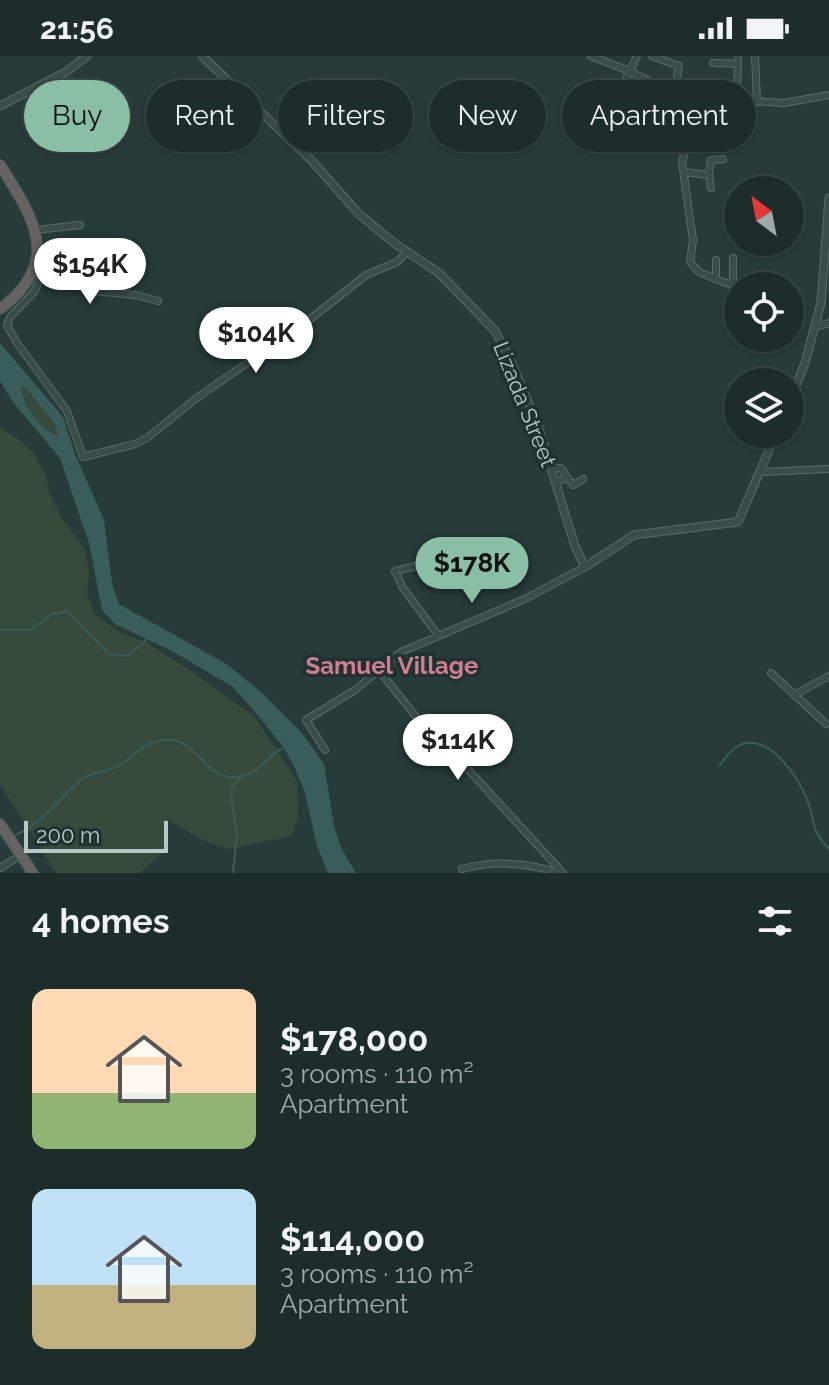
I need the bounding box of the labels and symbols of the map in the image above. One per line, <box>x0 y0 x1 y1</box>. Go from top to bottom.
north arrow <box>724 176 804 256</box>
pin: $154K <box>34 238 146 306</box>
pin: $104K <box>200 307 312 375</box>
street label: Lizada Street <box>488 338 562 471</box>
pin: $178K <box>416 537 528 605</box>
district label: Samuel Village <box>306 651 478 680</box>
pin: $114K <box>402 714 514 782</box>
scale bar <box>24 817 168 853</box>

